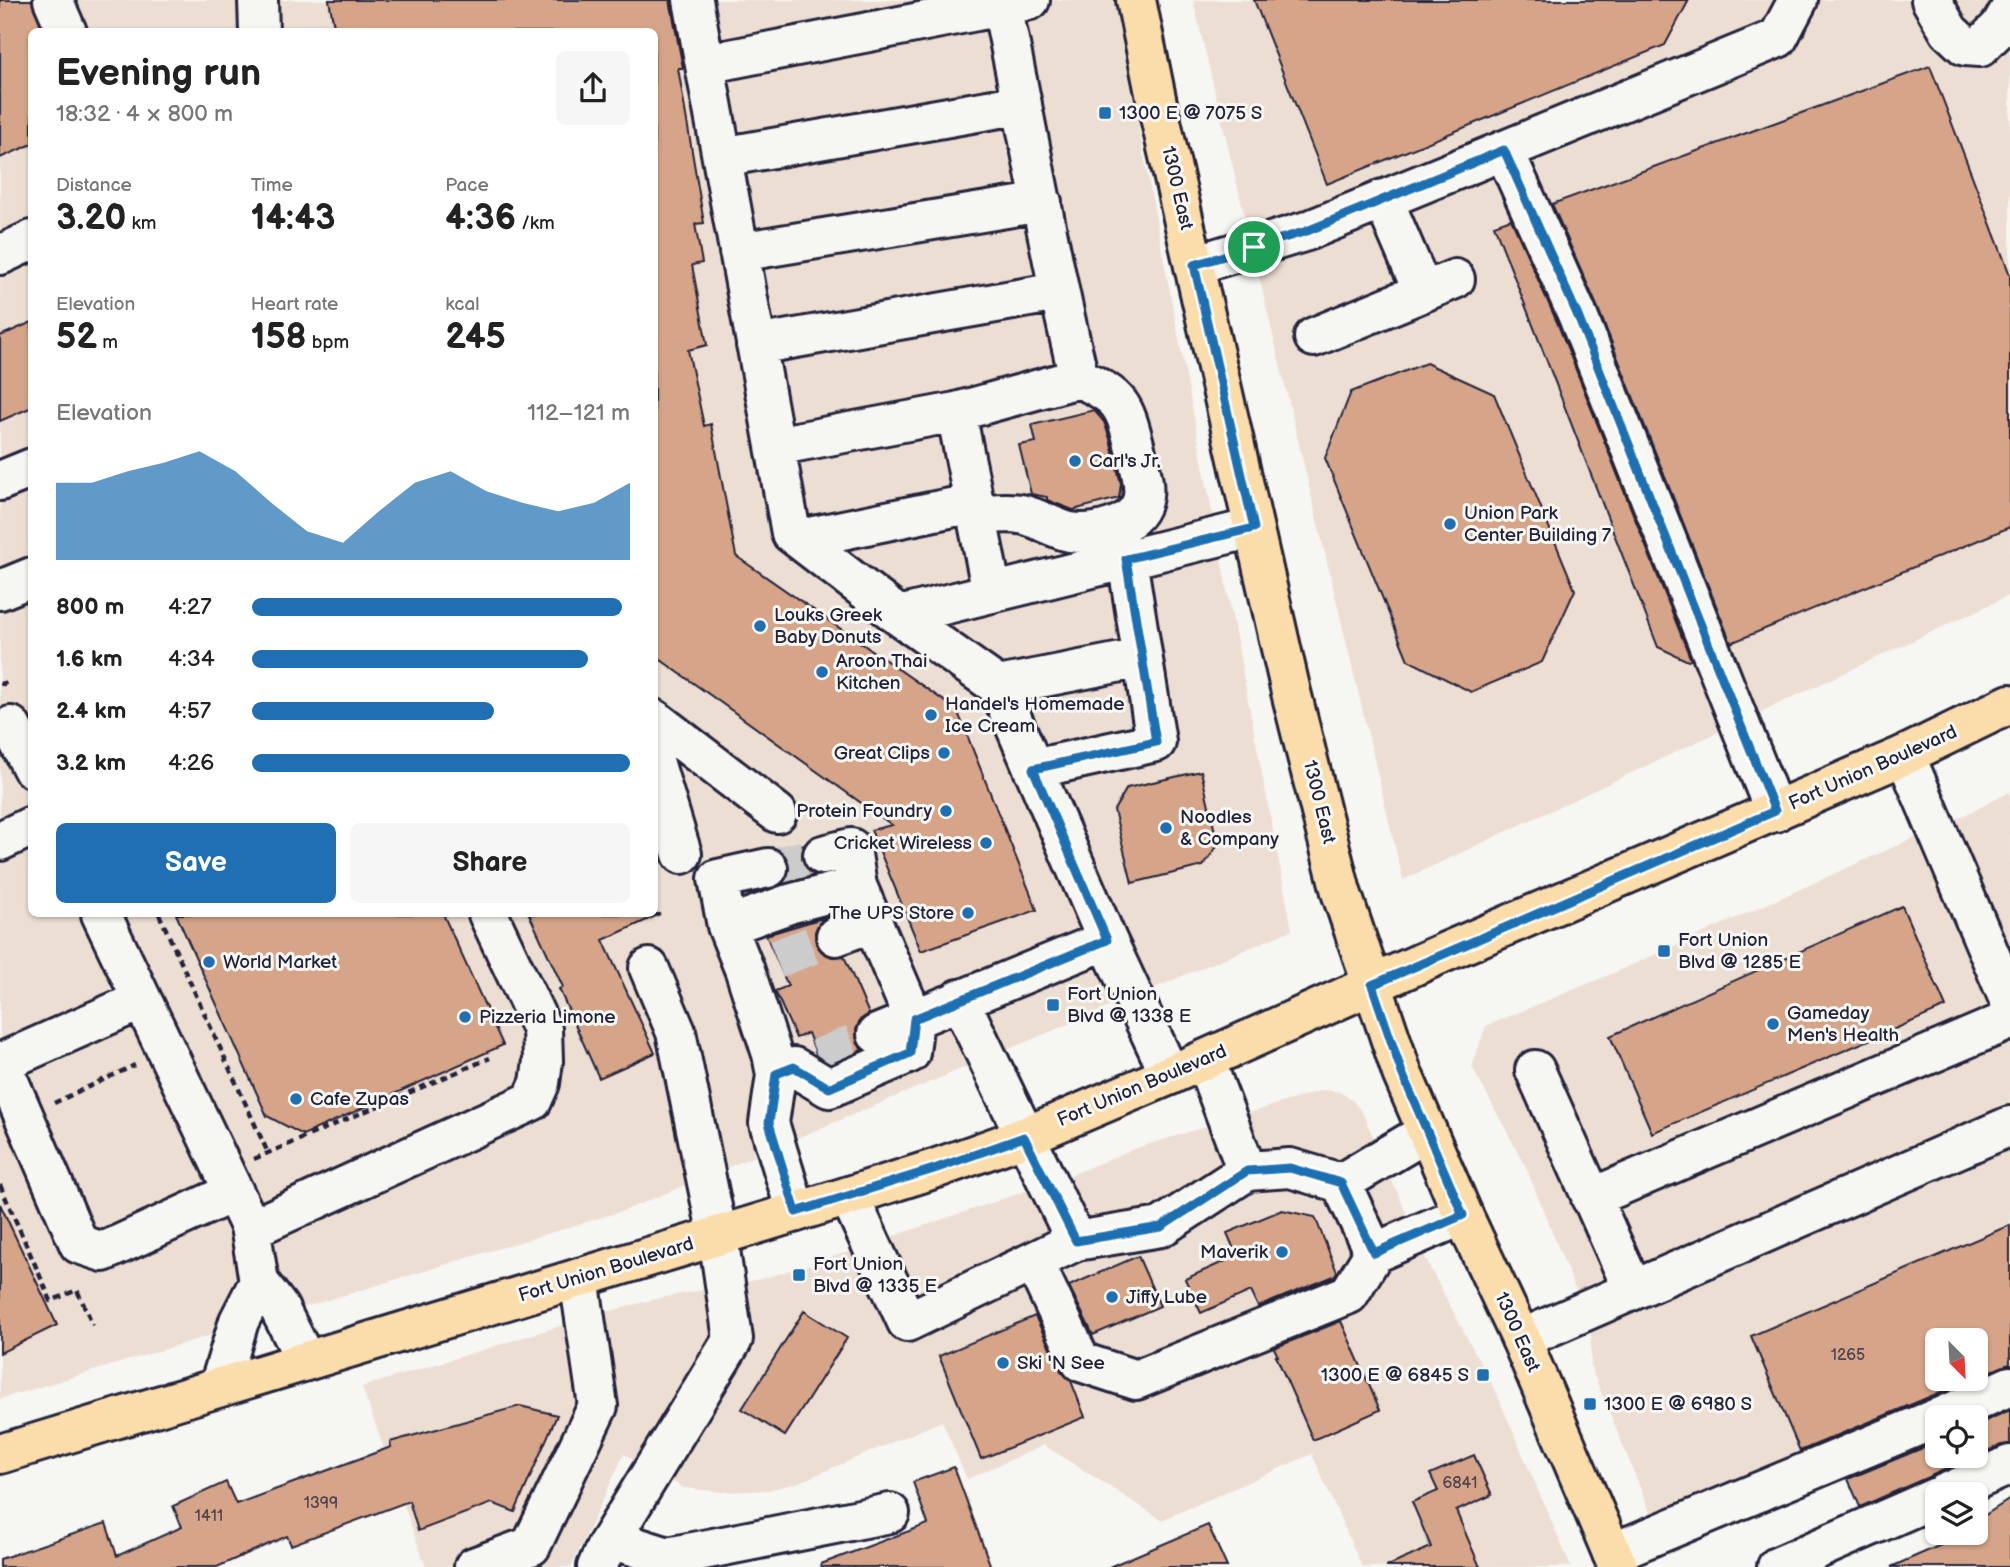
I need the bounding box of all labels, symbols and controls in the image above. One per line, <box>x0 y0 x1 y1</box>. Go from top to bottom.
text: Evening run <box>56 51 261 96</box>
button: share <box>556 51 630 125</box>
text: 18:32 · 4 × 800 m <box>56 100 233 128</box>
place label: 1300 E @ 7075 S <box>1119 102 1262 125</box>
marker: 1300 E @ 7075 S <box>1097 105 1113 121</box>
street label: 1300 East <box>1156 144 1198 232</box>
text: Distance <box>56 174 132 197</box>
text: Time <box>251 174 293 197</box>
text: Pace <box>445 174 489 197</box>
text: 3.20 <box>56 197 126 240</box>
text: 14:43 <box>251 197 335 240</box>
text: 4:36 <box>445 197 516 240</box>
text: km <box>126 212 156 235</box>
text: /km <box>516 212 555 235</box>
pin <box>1224 217 1284 277</box>
icon: arrive <box>1235 228 1273 266</box>
text: Elevation <box>56 293 135 316</box>
text: Heart rate <box>251 293 338 316</box>
text: kcal <box>445 293 479 316</box>
text: 52 <box>56 316 97 359</box>
text: 158 <box>251 316 307 359</box>
text: 245 <box>445 316 506 359</box>
text: m <box>97 331 118 354</box>
text: bpm <box>307 331 349 354</box>
text: Elevation <box>56 399 152 427</box>
text: 112–121 m <box>527 399 630 427</box>
place label: Carl's Jr. <box>1089 450 1161 473</box>
marker: Carl's Jr. <box>1067 453 1083 469</box>
place label: Union Park Center Building 7 <box>1464 502 1612 547</box>
marker: Union Park Center Building 7 <box>1442 516 1458 532</box>
text: 800 m <box>56 593 124 621</box>
text: 4:27 <box>168 593 212 621</box>
place label: Louks Greek Baby Donuts <box>774 604 883 649</box>
marker: Louks Greek Baby Donuts <box>752 618 768 634</box>
text: 1.6 km <box>56 645 123 673</box>
text: 4:34 <box>168 645 215 673</box>
place label: Aroon Thai Kitchen <box>836 650 928 695</box>
marker: Aroon Thai Kitchen <box>814 664 830 680</box>
place label: Handel's Homemade Ice Cream <box>945 693 1125 738</box>
text: 2.4 km <box>56 697 126 725</box>
text: 4:57 <box>168 697 211 725</box>
marker: Handel's Homemade Ice Cream <box>923 707 939 723</box>
street label: Fort Union Boulevard <box>1785 721 1961 815</box>
place label: Great Clips <box>834 742 930 765</box>
marker: Great Clips <box>936 745 952 761</box>
text: 3.2 km <box>56 749 126 777</box>
text: 4:26 <box>168 749 214 777</box>
street label: 1300 East <box>1298 758 1340 846</box>
place label: Protein Foundry <box>796 800 932 823</box>
marker: Protein Foundry <box>938 803 954 819</box>
place label: Noodles & Company <box>1180 806 1279 851</box>
marker: Noodles & Company <box>1158 820 1174 836</box>
button: Save <box>56 823 336 903</box>
button: Share <box>350 823 630 903</box>
place label: Cricket Wireless <box>834 832 972 855</box>
marker: Cricket Wireless <box>978 835 994 851</box>
place label: The UPS Store <box>829 902 954 925</box>
marker: The UPS Store <box>960 905 976 921</box>
place label: Fort Union Blvd @ 1285 E <box>1678 929 1801 974</box>
marker: Fort Union Blvd @ 1285 E <box>1656 943 1672 959</box>
place label: World Market <box>223 951 337 974</box>
marker: World Market <box>201 954 217 970</box>
place label: Fort Union Blvd @ 1338 E <box>1067 983 1191 1028</box>
marker: Fort Union Blvd @ 1338 E <box>1045 997 1061 1013</box>
place label: Gameday Men's Health <box>1787 1002 1899 1047</box>
place label: Pizzeria Limone <box>479 1006 616 1029</box>
marker: Pizzeria Limone <box>457 1009 473 1025</box>
marker: Gameday Men's Health <box>1765 1016 1781 1032</box>
street label: Fort Union Boulevard <box>1054 1040 1230 1132</box>
place label: Cafe Zupas <box>310 1088 409 1111</box>
marker: Cafe Zupas <box>288 1091 304 1107</box>
street label: Fort Union Boulevard <box>516 1232 696 1308</box>
place label: Maverik <box>1200 1241 1269 1264</box>
marker: Maverik <box>1274 1244 1290 1260</box>
place label: Fort Union Blvd @ 1335 E <box>813 1253 937 1298</box>
marker: Fort Union Blvd @ 1335 E <box>791 1267 807 1283</box>
place label: Jiffy Lube <box>1126 1286 1207 1309</box>
street label: 1300 East <box>1489 1288 1545 1376</box>
marker: Jiffy Lube <box>1104 1289 1120 1305</box>
north arrow <box>1925 1328 1988 1391</box>
map controls <box>1925 1328 1988 1545</box>
house number: 1265 <box>1831 1346 1865 1365</box>
place label: Ski 'N See <box>1017 1352 1105 1375</box>
marker: Ski 'N See <box>995 1355 1011 1371</box>
place label: 1300 E @ 6845 S <box>1321 1364 1469 1387</box>
marker: 1300 E @ 6845 S <box>1475 1367 1491 1383</box>
place label: 1300 E @ 6980 S <box>1604 1393 1752 1416</box>
marker: 1300 E @ 6980 S <box>1582 1396 1598 1412</box>
button: locate <box>1925 1405 1988 1468</box>
house number: 6841 <box>1442 1474 1478 1493</box>
button: layers <box>1925 1482 1988 1545</box>
house number: 1399 <box>304 1494 338 1513</box>
house number: 1411 <box>195 1507 223 1526</box>

